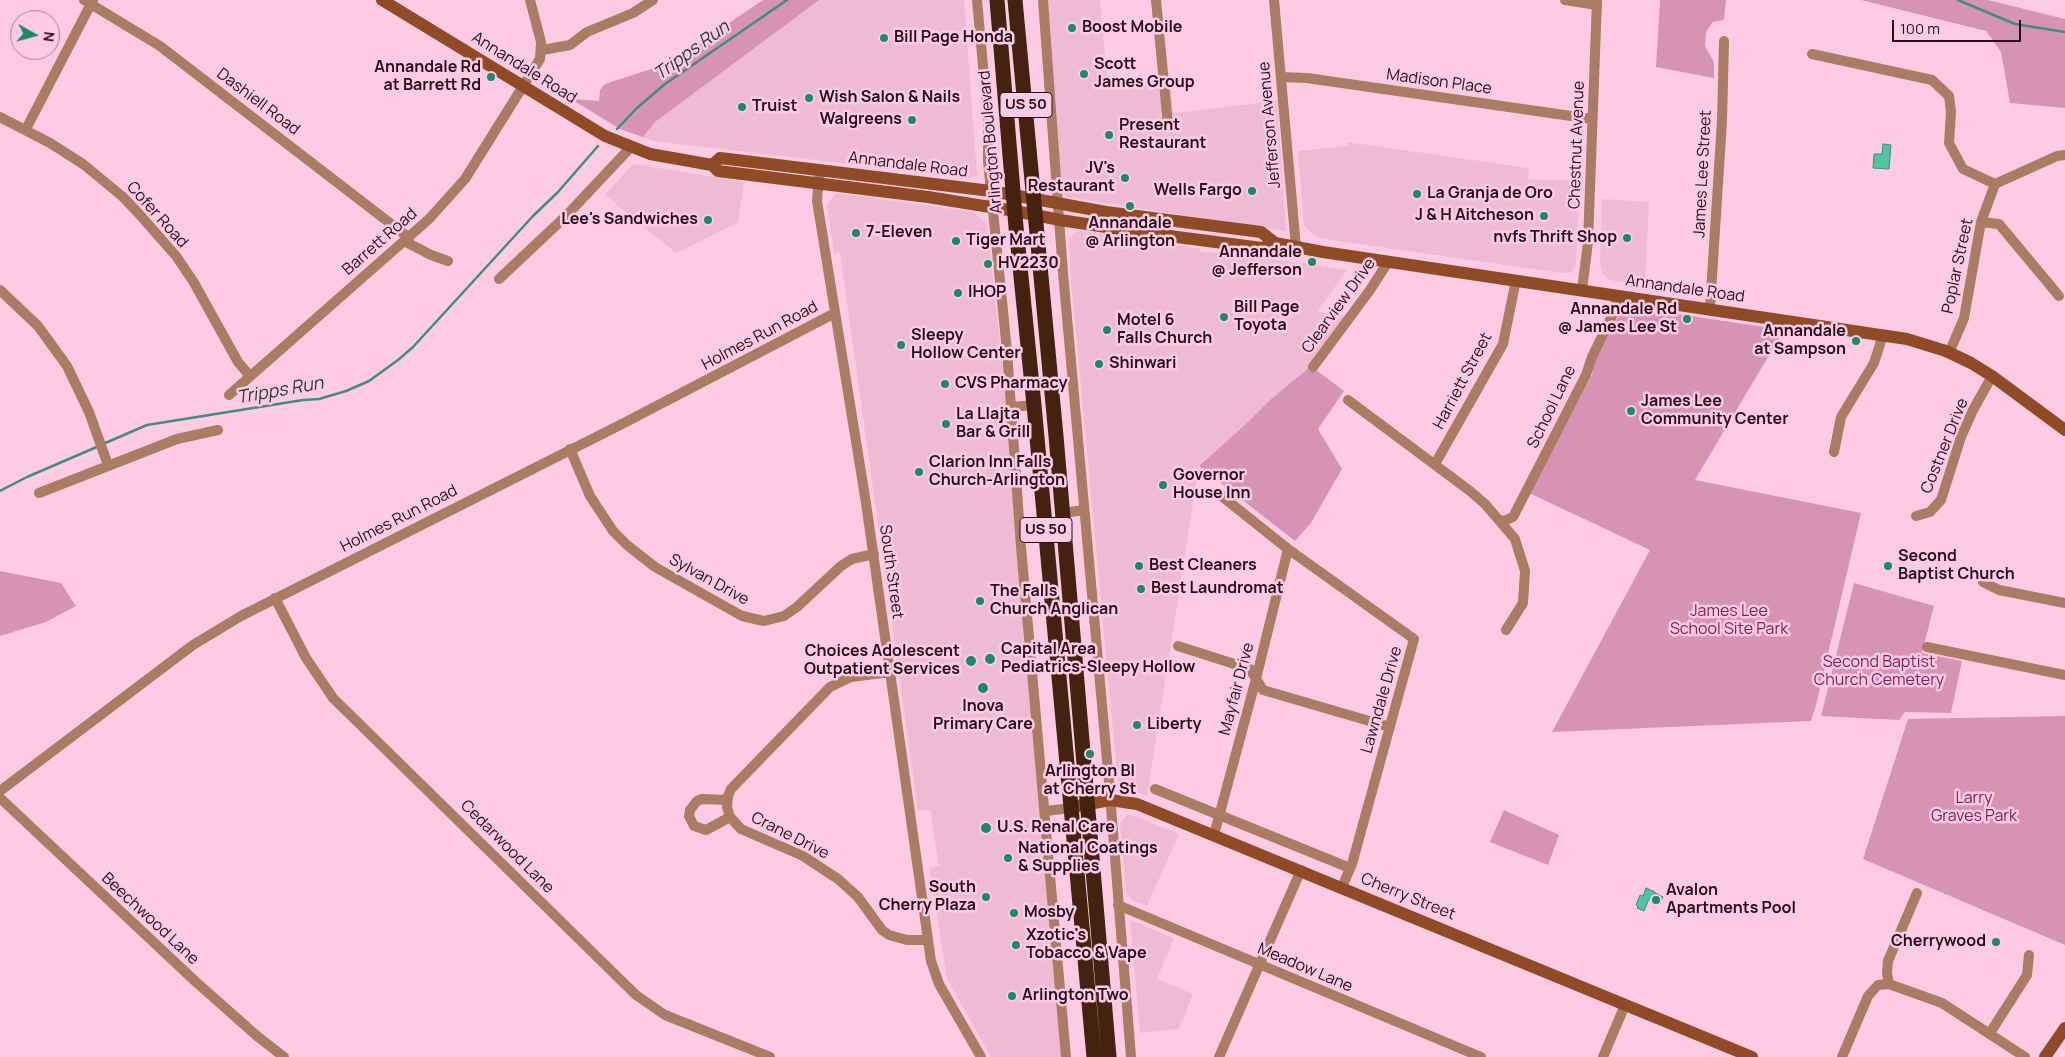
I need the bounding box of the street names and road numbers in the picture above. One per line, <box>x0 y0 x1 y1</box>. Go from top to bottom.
street label: Annandale Road <box>468 28 580 108</box>
street label: Jefferson Avenue <box>1255 61 1285 189</box>
street label: Dashiell Road <box>213 64 303 140</box>
street label: Madison Place <box>1385 65 1493 99</box>
street label: Arlington Boulevard <box>975 70 1007 214</box>
street label: Chestnut Avenue <box>1565 80 1589 210</box>
road number: US 50 <box>1000 92 1052 118</box>
street label: James Lee Street <box>1690 110 1716 238</box>
street label: Annandale Road <box>847 148 969 182</box>
street label: Cofer Road <box>122 178 192 252</box>
street label: Barrett Road <box>339 204 421 280</box>
street label: Poplar Street <box>1939 217 1977 315</box>
street label: Clearview Drive <box>1298 255 1380 357</box>
street label: Annandale Road <box>1624 271 1746 307</box>
street label: Holmes Run Road <box>699 297 821 375</box>
street label: Harriett Street <box>1430 329 1496 433</box>
street label: School Lane <box>1524 362 1580 452</box>
street label: Costner Drive <box>1917 396 1973 496</box>
street label: Holmes Run Road <box>337 481 461 557</box>
road number: US 50 <box>1020 518 1072 542</box>
street label: South Street <box>875 524 907 620</box>
street label: Sylvan Drive <box>666 550 752 610</box>
street label: Mayfair Drive <box>1215 640 1259 738</box>
street label: Lawndale Drive <box>1358 644 1406 756</box>
street label: Cedarwood Lane <box>456 796 558 898</box>
street label: Crane Drive <box>748 808 832 864</box>
street label: Beechwood Lane <box>97 869 203 969</box>
street label: Cherry Street <box>1358 869 1458 925</box>
street label: Meadow Lane <box>1255 939 1355 997</box>

